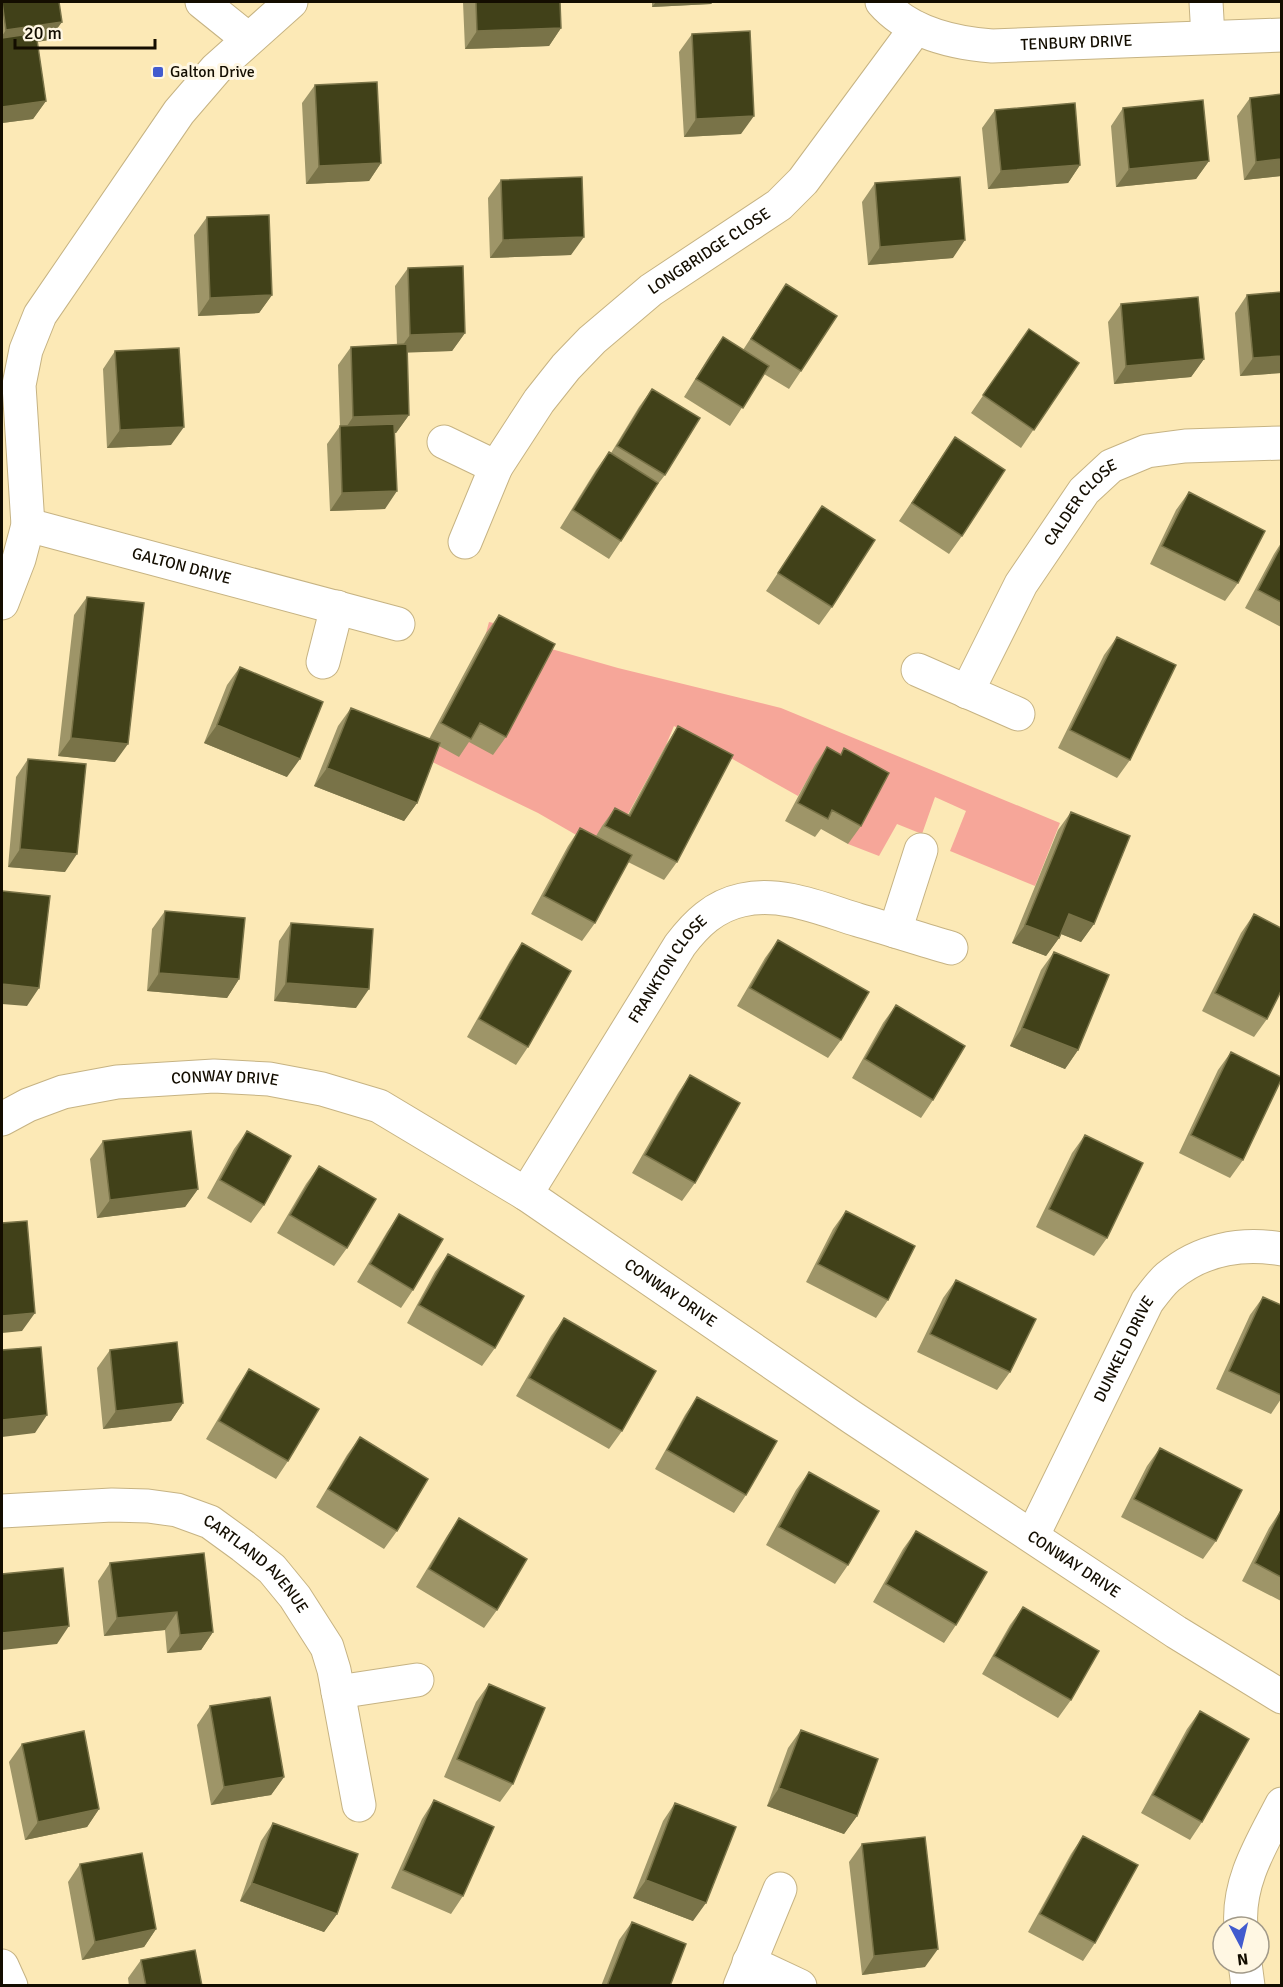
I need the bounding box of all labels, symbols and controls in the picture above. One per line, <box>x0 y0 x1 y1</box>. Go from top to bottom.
scale bar <box>15 12 154 50</box>
text: 20 m <box>24 22 62 44</box>
street label: TENBURY DRIVE <box>1020 31 1133 55</box>
place label: Galton Drive <box>170 62 255 82</box>
marker: Galton Drive <box>151 65 165 79</box>
street label: LONGBRIDGE CLOSE <box>644 203 774 299</box>
street label: CALDER CLOSE <box>1040 455 1120 550</box>
street label: GALTON DRIVE <box>130 543 233 589</box>
street label: FRANKTON CLOSE <box>624 911 711 1027</box>
street label: CONWAY DRIVE <box>171 1066 280 1091</box>
street label: CONWAY DRIVE <box>620 1254 721 1332</box>
street label: DUNKELD DRIVE <box>1090 1292 1158 1405</box>
street label: CARTLAND AVENUE <box>201 1510 313 1617</box>
street label: CONWAY DRIVE <box>1023 1526 1124 1602</box>
north arrow <box>1211 1915 1271 1975</box>
text: N <box>1236 1948 1249 1969</box>

